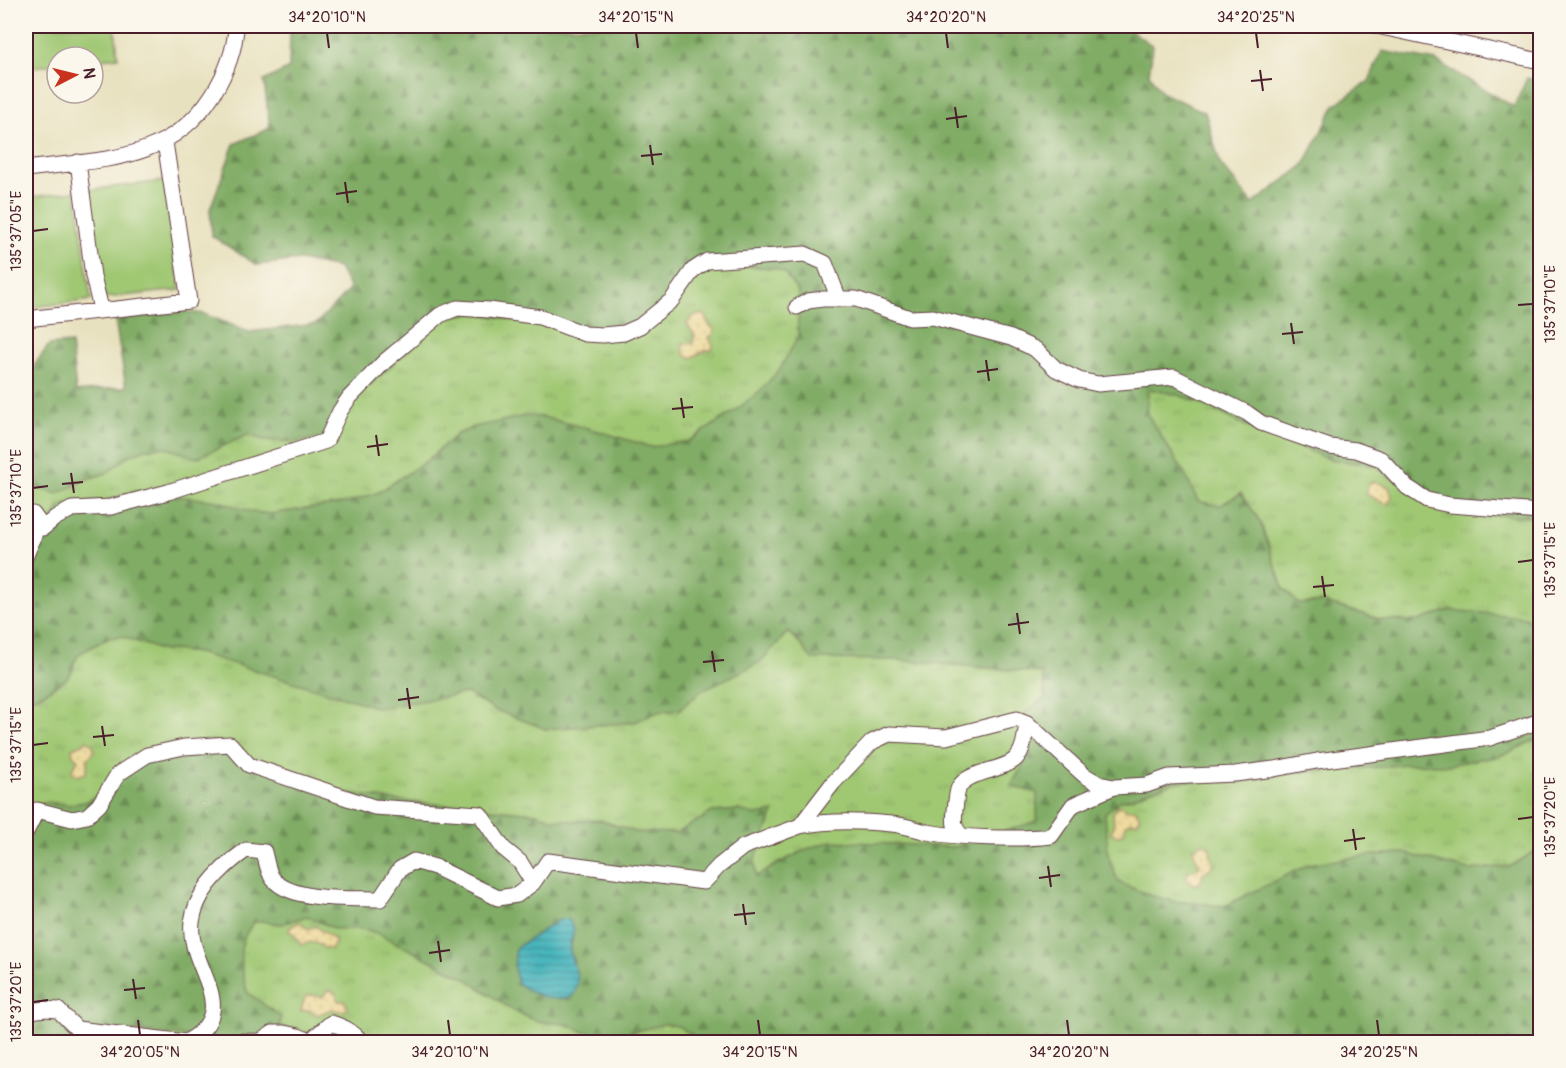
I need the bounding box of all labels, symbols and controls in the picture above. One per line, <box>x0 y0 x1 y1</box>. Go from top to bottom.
text: 34°20'10"N <box>288 8 366 27</box>
text: 34°20'15"N <box>598 8 674 27</box>
text: 34°20'20"N <box>906 8 986 27</box>
text: 34°20'25"N <box>1217 8 1295 27</box>
north arrow <box>45 45 105 105</box>
text: N <box>78 67 100 80</box>
text: 135°37'05"E <box>7 191 26 271</box>
text: 135°37'10"E <box>1541 265 1560 343</box>
text: 135°37'10"E <box>7 449 26 527</box>
text: 135°37'15"E <box>1541 522 1560 598</box>
text: 135°37'15"E <box>7 707 26 783</box>
text: 135°37'20"E <box>1541 776 1560 857</box>
text: 135°37'20"E <box>7 961 26 1042</box>
text: 34°20'05"N <box>100 1043 180 1062</box>
text: 34°20'10"N <box>411 1043 489 1062</box>
text: 34°20'15"N <box>722 1043 798 1062</box>
text: 34°20'20"N <box>1029 1043 1109 1062</box>
text: 34°20'25"N <box>1340 1043 1418 1062</box>

